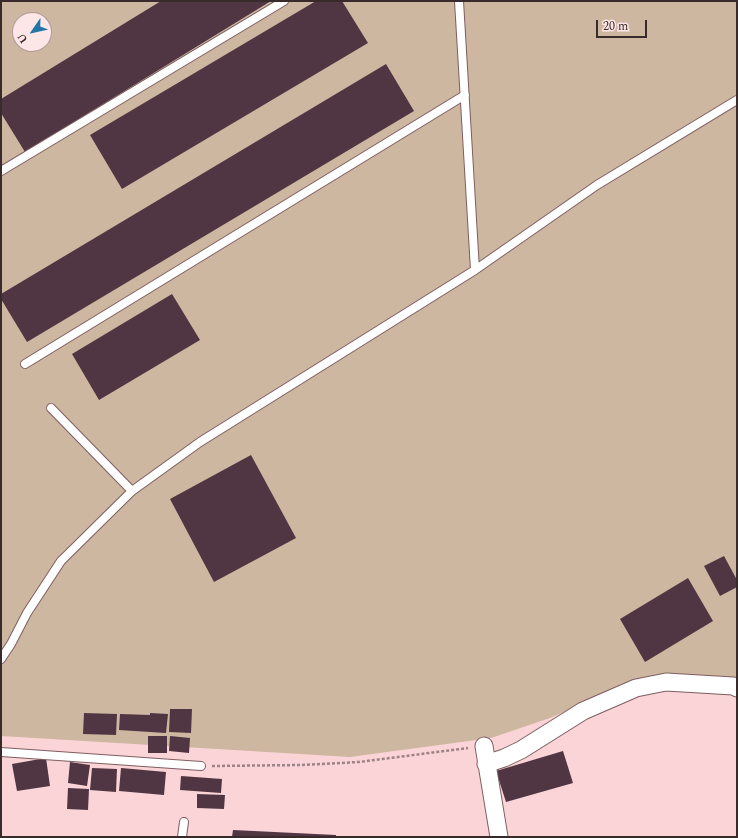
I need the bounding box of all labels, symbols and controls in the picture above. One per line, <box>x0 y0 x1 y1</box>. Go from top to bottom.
north arrow <box>12 12 52 52</box>
scale bar <box>598 12 649 38</box>
text: 20 m <box>603 17 628 36</box>
text: U <box>13 30 32 47</box>

